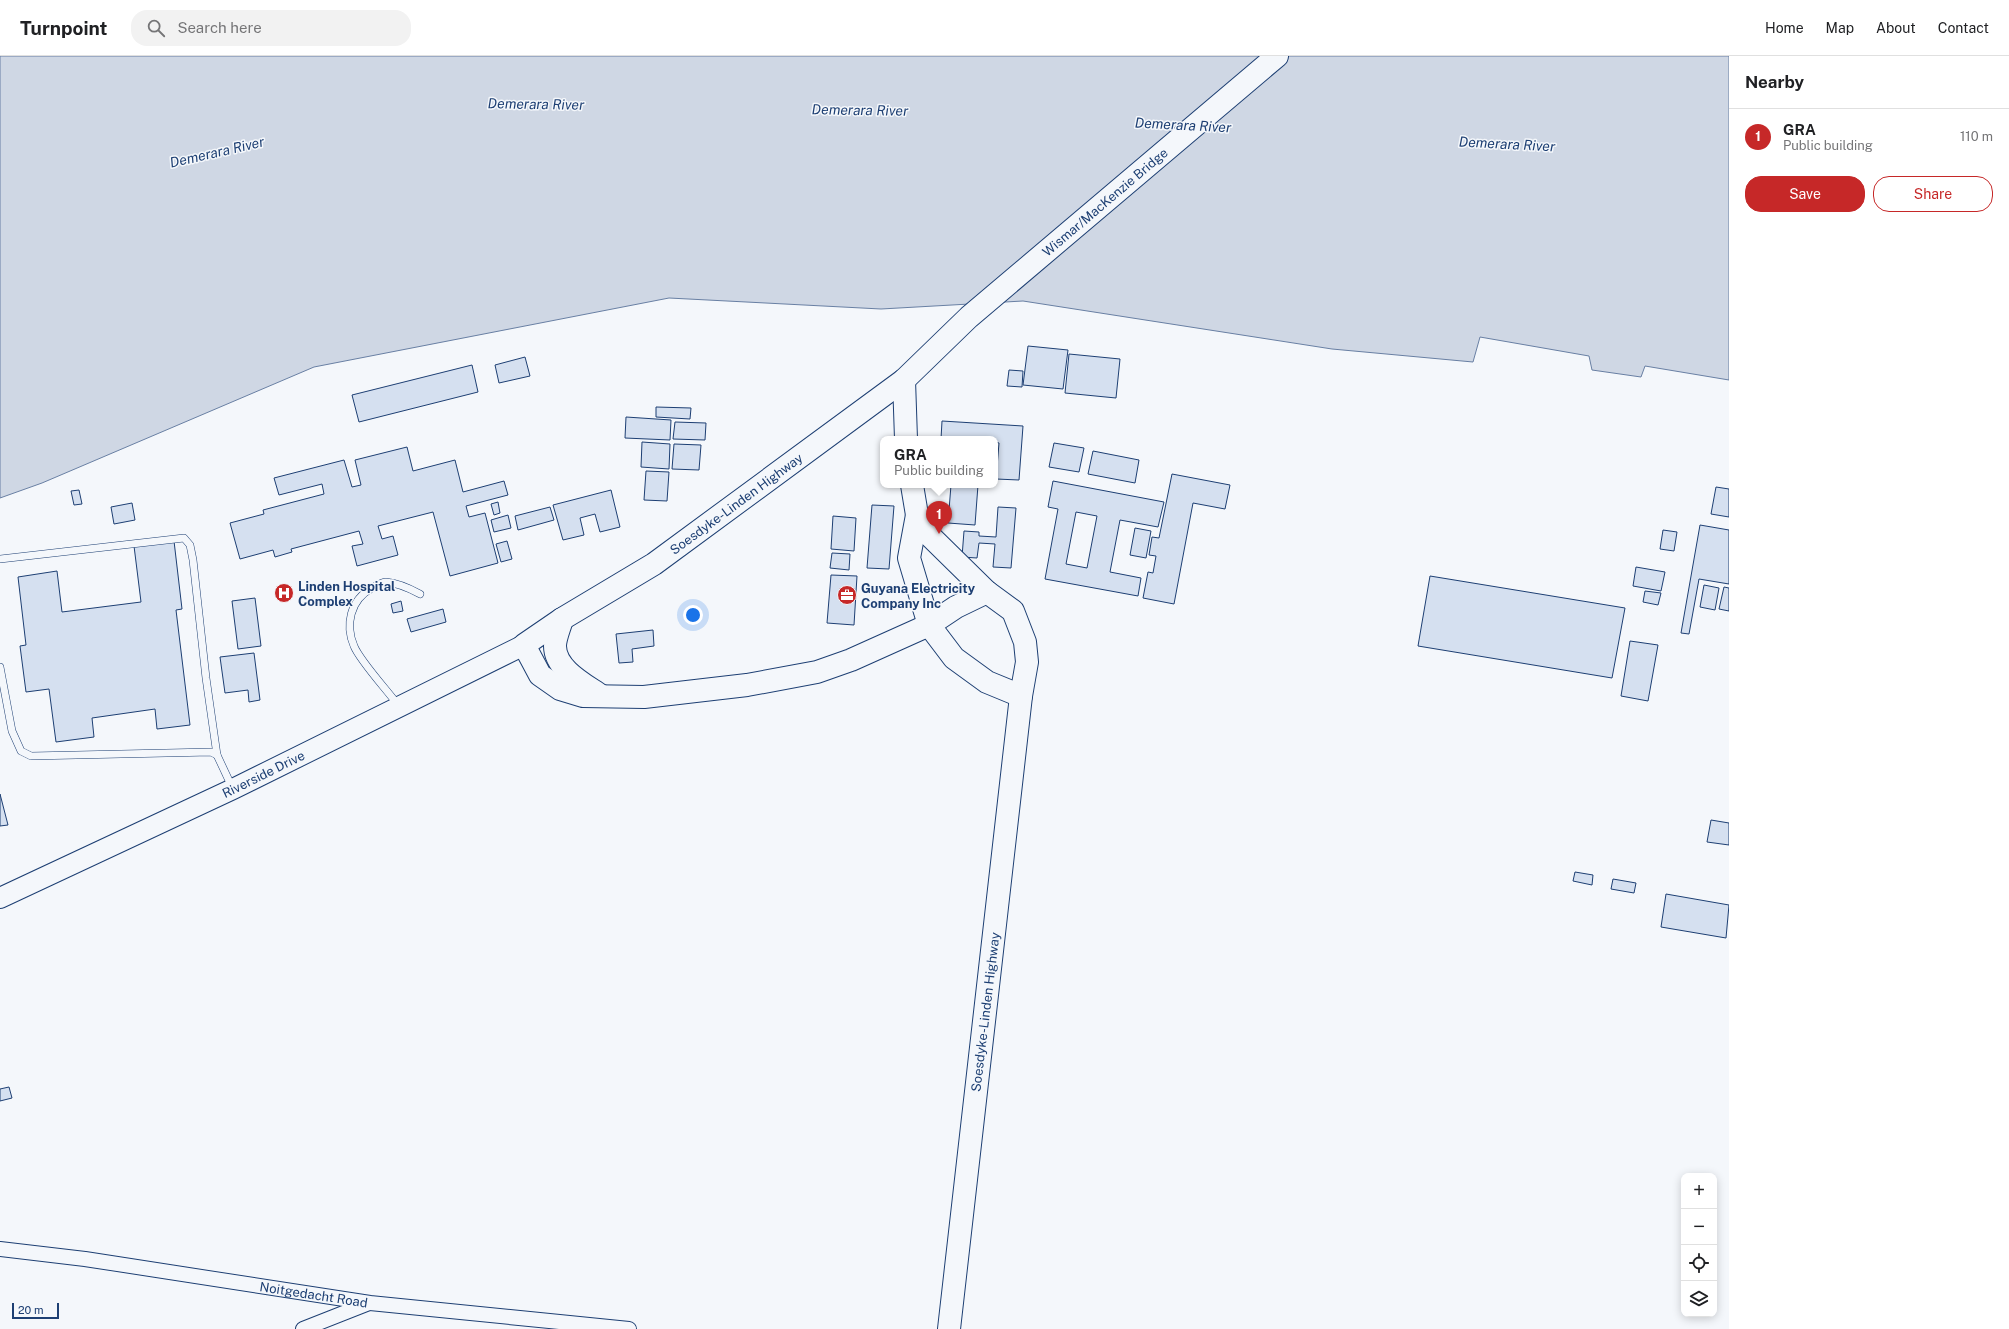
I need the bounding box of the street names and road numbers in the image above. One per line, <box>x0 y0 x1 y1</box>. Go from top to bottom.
street label: Wismar/MacKenzie Bridge <box>1040 145 1171 259</box>
street label: Soesdyke-Linden Highway <box>667 450 806 558</box>
street label: Riverside Drive <box>220 748 307 801</box>
street label: Soesdyke-Linden Highway <box>968 931 1003 1093</box>
street label: Noitgedacht Road <box>259 1279 369 1311</box>

